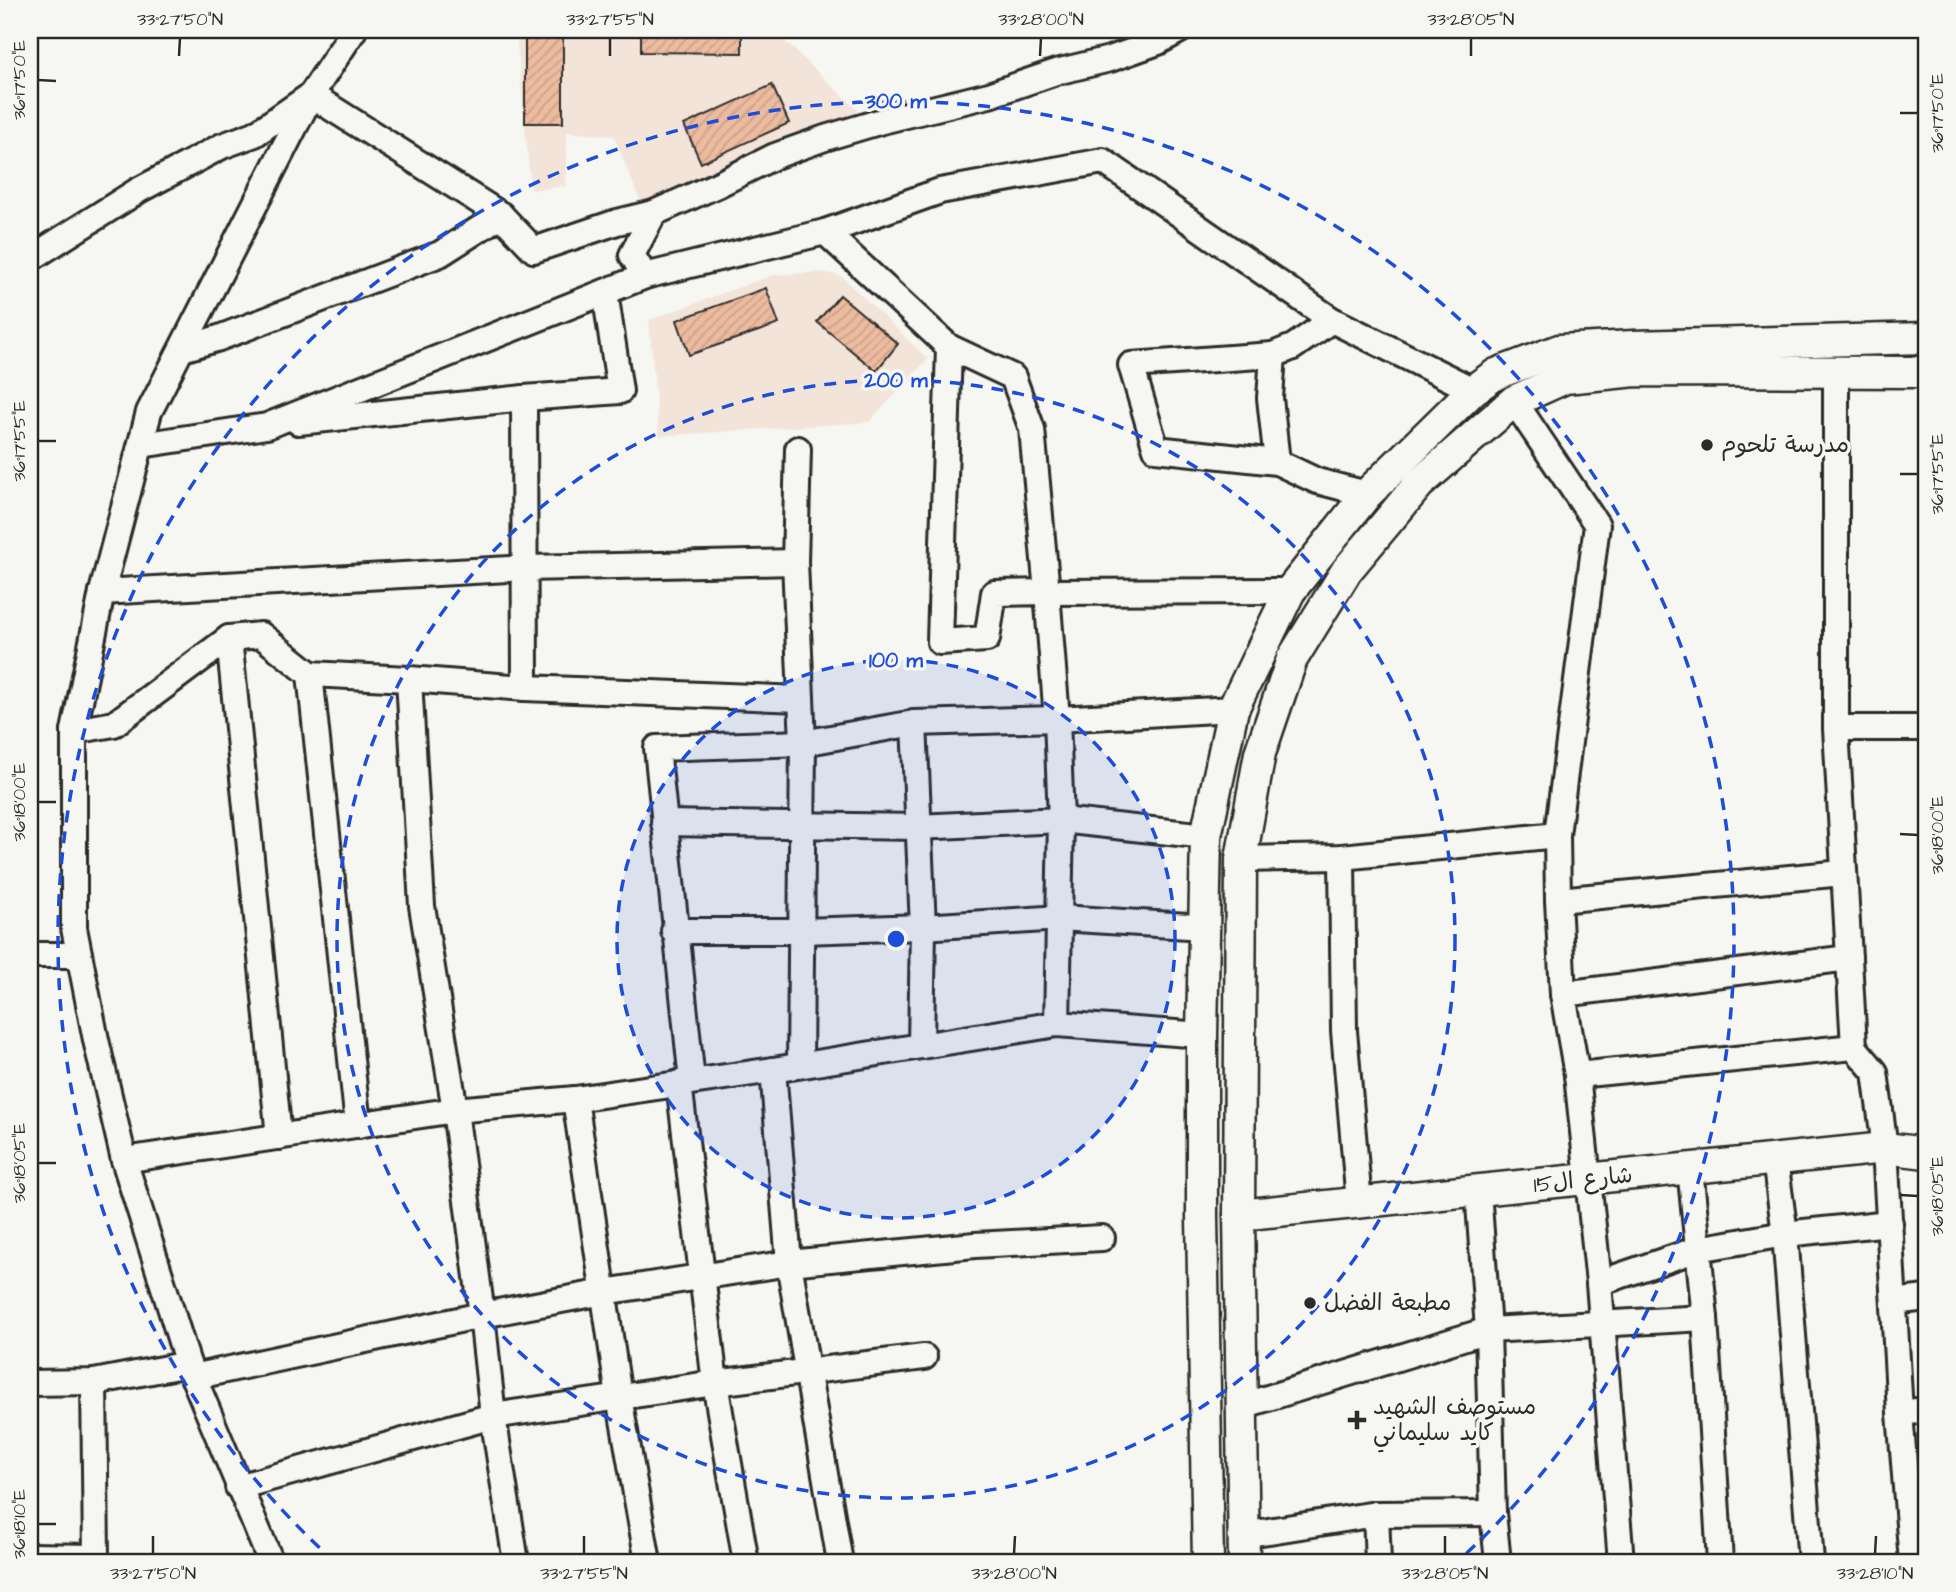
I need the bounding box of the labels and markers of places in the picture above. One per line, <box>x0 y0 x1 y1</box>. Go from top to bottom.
place label: مدرسة تلحوم <box>1721 429 1849 461</box>
marker: مدرسة تلحوم <box>1699 437 1715 453</box>
centre of rings <box>884 927 908 951</box>
place label: مطبعة الفضل <box>1324 1287 1451 1319</box>
marker: مطبعة الفضل <box>1302 1295 1318 1311</box>
place label: مستوصف الشهيد كايد سليماني <box>1373 1391 1536 1453</box>
marker: مستوصف الشهيد كايد سليماني <box>1347 1410 1367 1430</box>

